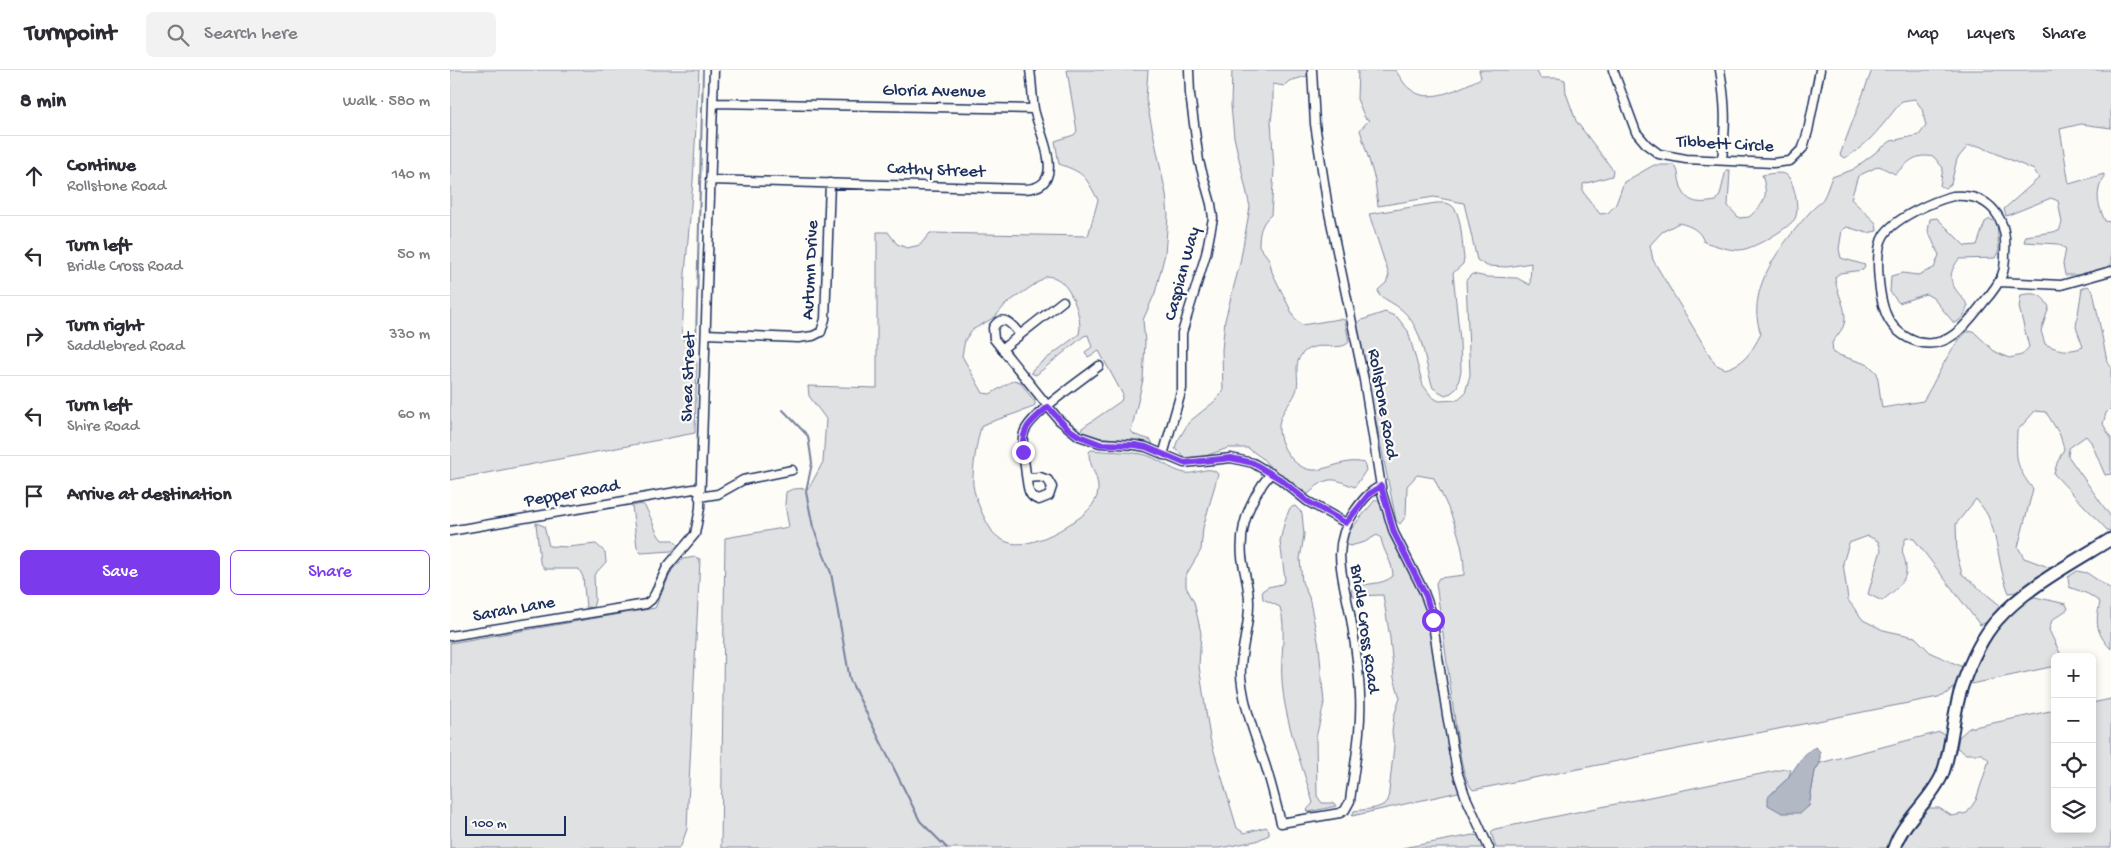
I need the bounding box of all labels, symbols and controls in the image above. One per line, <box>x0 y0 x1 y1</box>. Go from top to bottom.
search box <box>146 12 496 57</box>
text: Turnpoint <box>25 20 116 49</box>
icon: search <box>164 21 192 49</box>
text: Search here <box>204 23 298 46</box>
text: Map <box>1907 24 1939 45</box>
text: Layers <box>1967 24 2014 45</box>
text: Share <box>2042 24 2086 45</box>
street label: Gloria Avenue <box>882 81 987 103</box>
text: 8 min <box>20 90 66 115</box>
text: Walk · 580 m <box>343 93 430 112</box>
street label: Tibbett Circle <box>1675 132 1775 158</box>
text: Continue <box>67 155 136 178</box>
street label: Cathy Street <box>887 159 987 183</box>
icon: ahead <box>20 162 48 190</box>
text: 140 m <box>392 166 430 185</box>
text: Rollstone Road <box>67 178 166 197</box>
street label: Autumn Drive <box>798 219 824 320</box>
street label: Caspian Way <box>1160 225 1206 323</box>
text: Turn left <box>67 235 131 258</box>
icon: left <box>20 242 48 270</box>
text: 50 m <box>397 246 430 265</box>
text: Bridle Cross Road <box>67 258 182 277</box>
text: Turn right <box>67 315 143 338</box>
icon: right <box>20 322 48 350</box>
text: 330 m <box>389 326 430 345</box>
street label: Shea Street <box>677 330 701 422</box>
text: Saddlebred Road <box>67 338 184 357</box>
street label: Rollstone Road <box>1362 347 1402 462</box>
text: Turn left <box>67 395 131 418</box>
icon: left <box>20 402 48 430</box>
text: 60 m <box>398 406 430 425</box>
text: Shire Road <box>67 418 139 437</box>
route end <box>1012 441 1035 464</box>
street label: Pepper Road <box>522 475 623 513</box>
icon: arrive <box>20 482 48 510</box>
text: Arrive at destination <box>67 484 231 507</box>
button: Save <box>20 550 220 595</box>
button: Share <box>230 550 430 595</box>
street label: Bridle Cross Road <box>1344 562 1384 696</box>
street label: Sarah Lane <box>471 592 557 628</box>
route start <box>1422 609 1445 632</box>
map controls <box>2051 653 2096 833</box>
button: + <box>2051 653 2096 698</box>
button: − <box>2051 698 2096 743</box>
button: locate <box>2051 743 2096 788</box>
button: layers <box>2051 788 2096 833</box>
scale bar <box>465 813 566 836</box>
text: 100 m <box>472 816 507 833</box>

